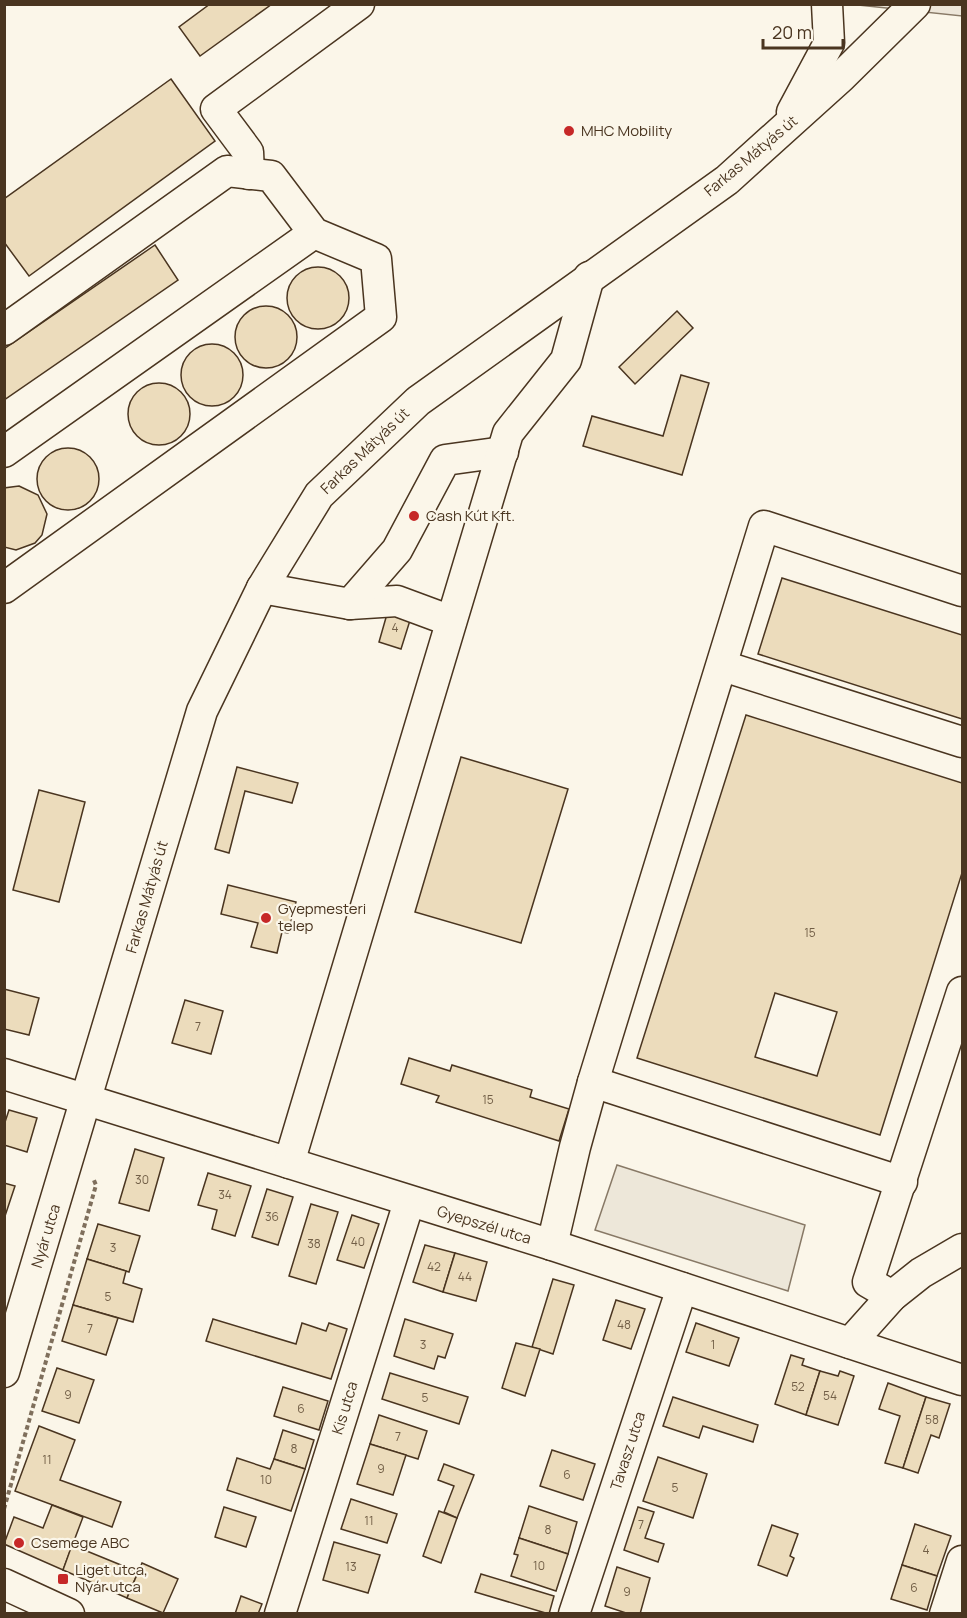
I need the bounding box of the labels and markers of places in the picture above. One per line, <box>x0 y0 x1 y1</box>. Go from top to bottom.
place label: MHC Mobility <box>581 120 672 141</box>
marker: MHC Mobility <box>562 124 576 138</box>
place label: Cash Kút Kft. <box>426 505 515 526</box>
marker: Cash Kút Kft. <box>407 509 421 523</box>
place label: Gyepmesteri telep <box>278 898 366 936</box>
marker: Gyepmesteri telep <box>259 911 273 925</box>
place label: Csemege ABC <box>31 1532 130 1553</box>
marker: Csemege ABC <box>12 1536 26 1550</box>
place label: Liget utca, Nyár utca <box>75 1559 148 1597</box>
marker: Liget utca, Nyár utca <box>56 1572 70 1586</box>

